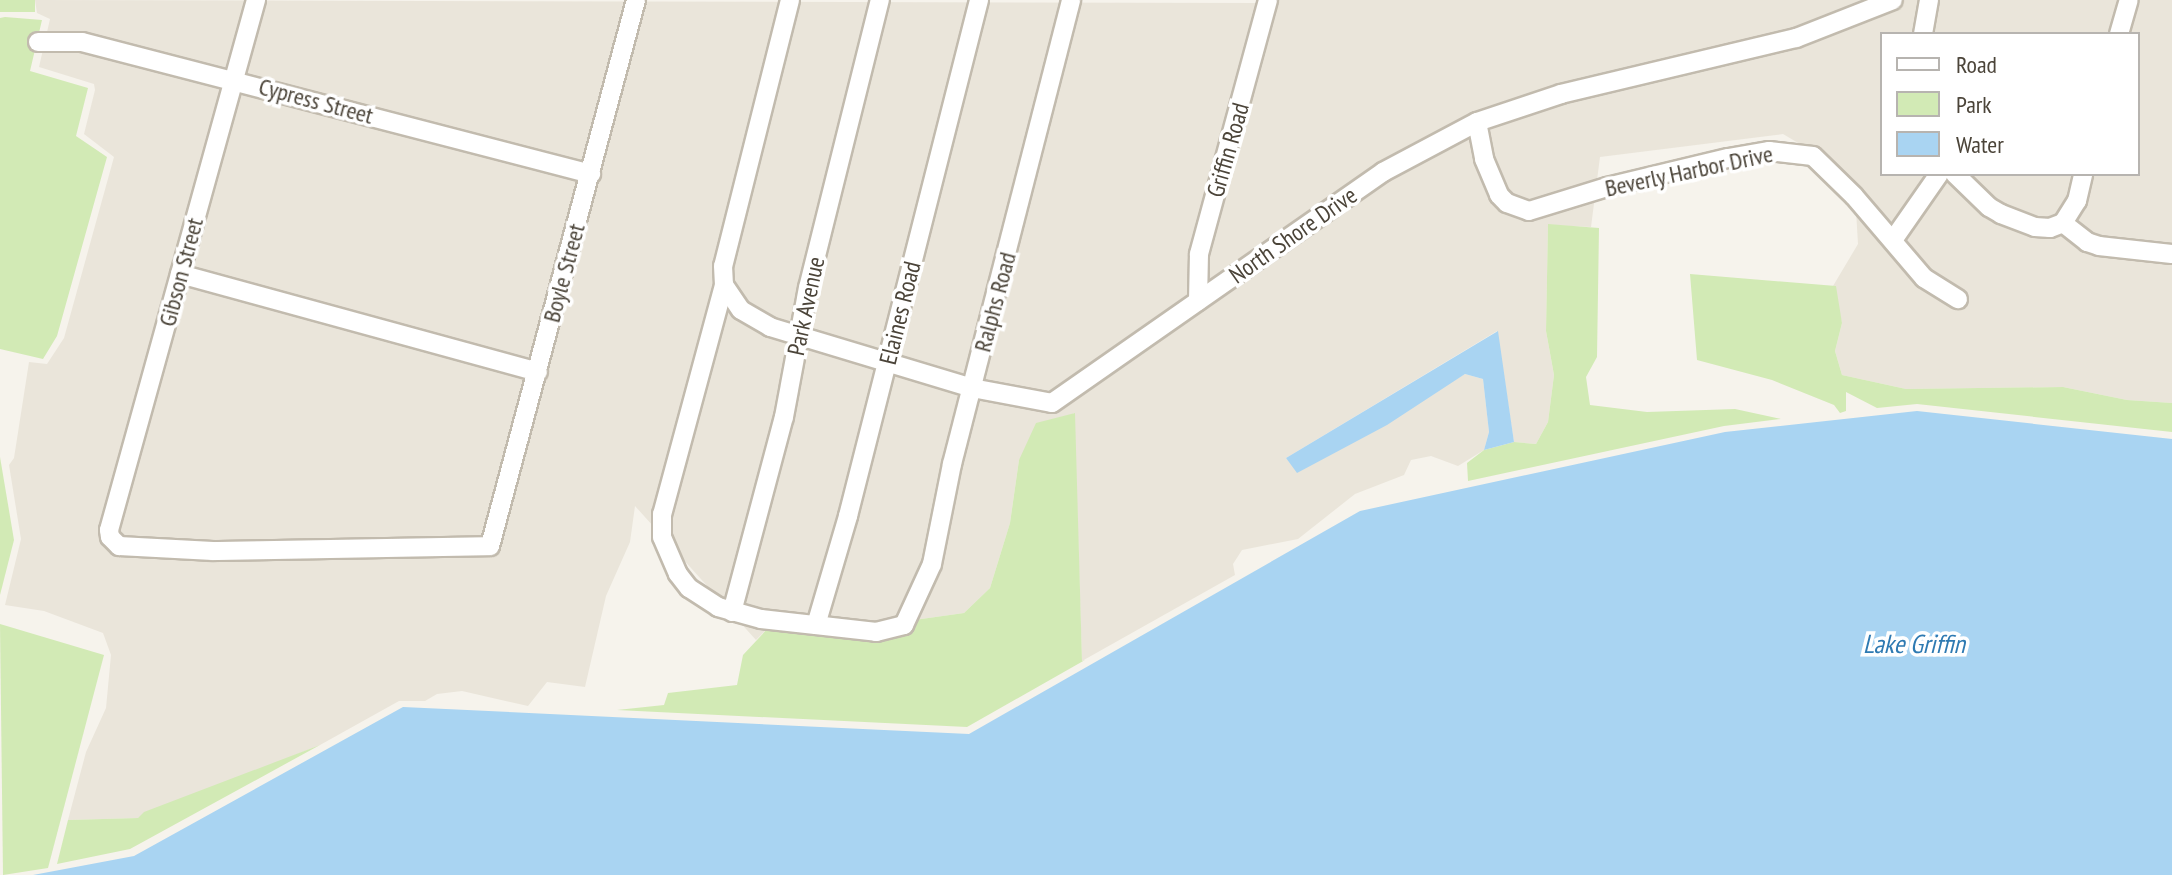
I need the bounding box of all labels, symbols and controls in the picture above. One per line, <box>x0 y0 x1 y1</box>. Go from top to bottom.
legend <box>1880 32 2140 176</box>
text: Road <box>1956 49 1997 80</box>
street label: Cypress Street <box>256 72 376 130</box>
text: Park <box>1956 89 1992 120</box>
street label: Griffin Road <box>1201 99 1255 201</box>
text: Water <box>1956 129 2004 160</box>
street label: Beverly Harbor Drive <box>1602 139 1776 203</box>
street label: North Shore Drive <box>1224 180 1362 290</box>
street label: Gibson Street <box>153 215 209 329</box>
street label: Boyle Street <box>537 221 591 325</box>
street label: Ralphs Road <box>968 249 1022 355</box>
street label: Park Avenue <box>781 253 831 359</box>
street label: Elaines Road <box>873 258 927 368</box>
water label: Lake Griffin <box>1863 628 1965 660</box>

